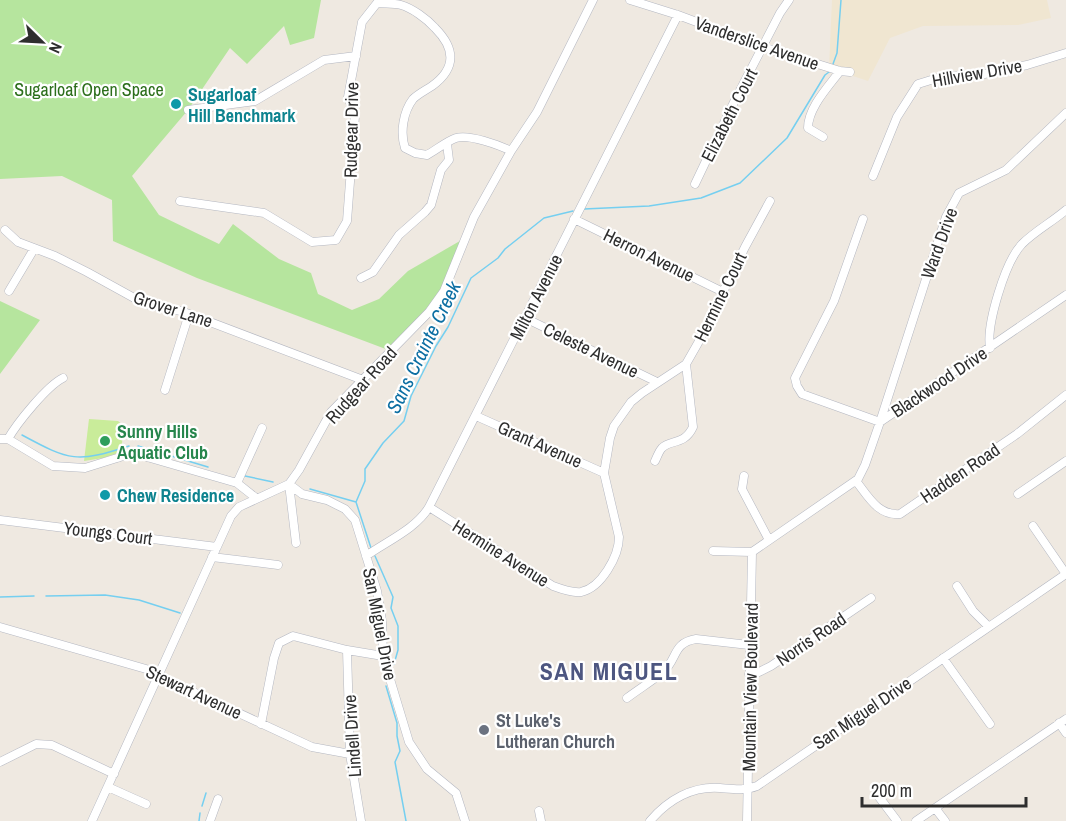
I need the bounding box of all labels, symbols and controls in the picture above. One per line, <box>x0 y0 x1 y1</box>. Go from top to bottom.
street label: Vanderslice Avenue <box>691 10 823 76</box>
north arrow <box>12 12 72 72</box>
text: N <box>44 39 68 57</box>
street label: Hillview Drive <box>930 53 1024 93</box>
street label: Elizabeth Court <box>695 64 763 166</box>
park label: Sugarloaf Open Space <box>14 77 164 102</box>
place label: Sugarloaf Hill Benchmark <box>188 82 296 128</box>
street label: Rudgear Drive <box>338 82 364 178</box>
marker: Sugarloaf Hill Benchmark <box>169 97 183 111</box>
street label: Ward Drive <box>915 204 963 282</box>
street label: Herron Avenue <box>599 222 699 288</box>
street label: Hermine Court <box>688 248 752 346</box>
street label: Milton Avenue <box>504 250 568 344</box>
water label: Sans Crainte Creek <box>379 276 467 418</box>
street label: Grover Lane <box>130 284 216 334</box>
street label: Celeste Avenue <box>539 316 643 384</box>
street label: Rudgear Road <box>320 341 402 429</box>
street label: Blackwood Drive <box>886 341 992 423</box>
street label: Grant Avenue <box>494 414 586 474</box>
place label: Sunny Hills Aquatic Club <box>117 419 208 465</box>
marker: Sunny Hills Aquatic Club <box>98 434 112 448</box>
street label: Hadden Road <box>915 437 1005 509</box>
place label: Chew Residence <box>117 483 234 508</box>
marker: Chew Residence <box>98 488 112 502</box>
street label: Hermine Avenue <box>448 513 554 593</box>
street label: Youngs Court <box>62 515 154 551</box>
street label: San Miguel Drive <box>357 566 403 682</box>
street label: Mountain View Boulevard <box>736 602 764 772</box>
street label: Norris Road <box>771 606 851 672</box>
district label: SAN MIGUEL <box>540 655 678 687</box>
street label: Stewart Avenue <box>142 659 246 725</box>
street label: San Miguel Drive <box>808 671 916 755</box>
street label: Lindell Drive <box>337 694 367 778</box>
place label: St Luke's Lutheran Church <box>496 708 615 754</box>
marker: St Luke's Lutheran Church <box>477 723 491 737</box>
scale bar <box>862 770 1026 808</box>
text: 200 m <box>871 778 912 803</box>

